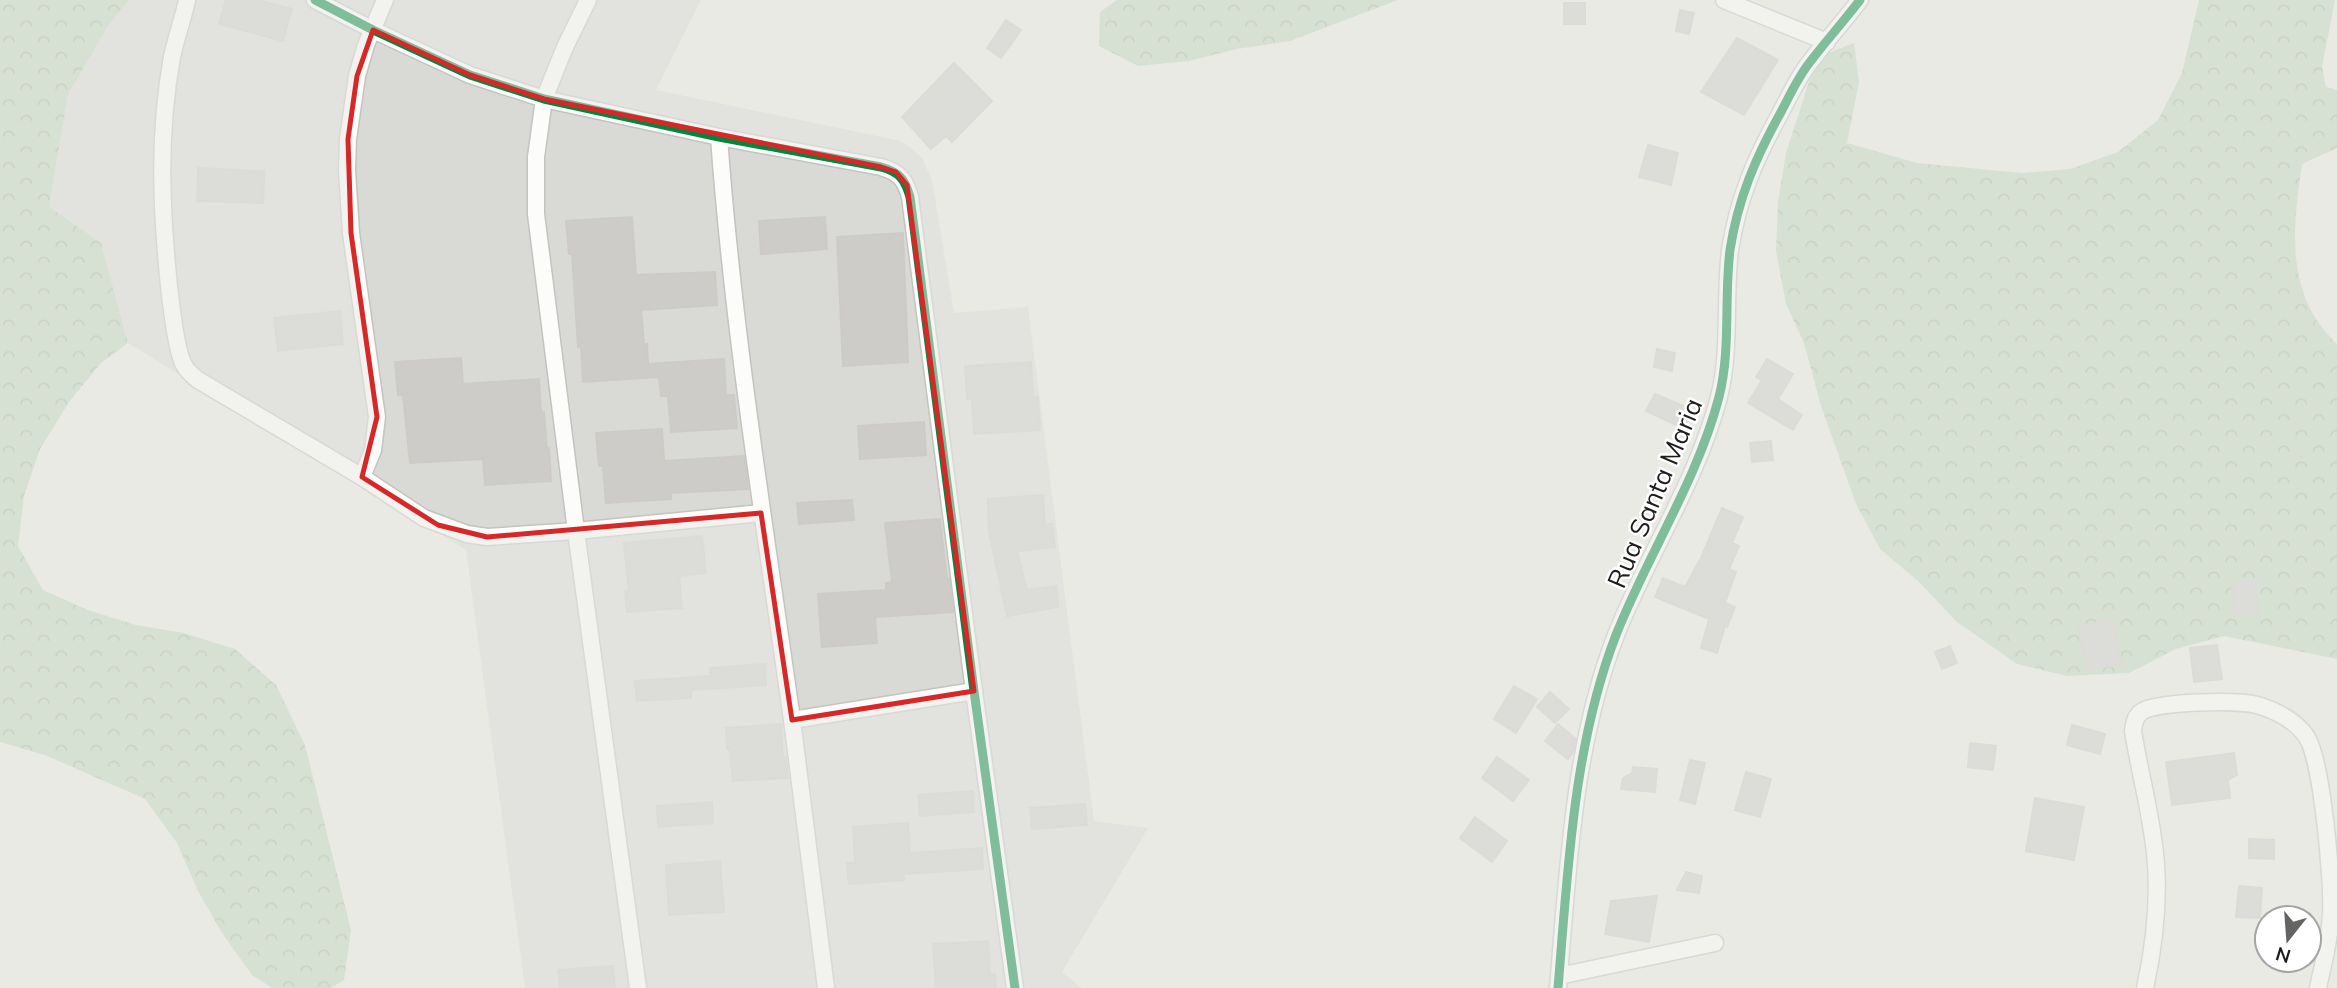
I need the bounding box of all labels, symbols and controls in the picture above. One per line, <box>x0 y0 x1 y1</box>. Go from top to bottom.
street label: Rua Santa Maria <box>1600 393 1709 593</box>
north arrow <box>2253 904 2323 974</box>
text: N <box>2273 942 2293 969</box>

